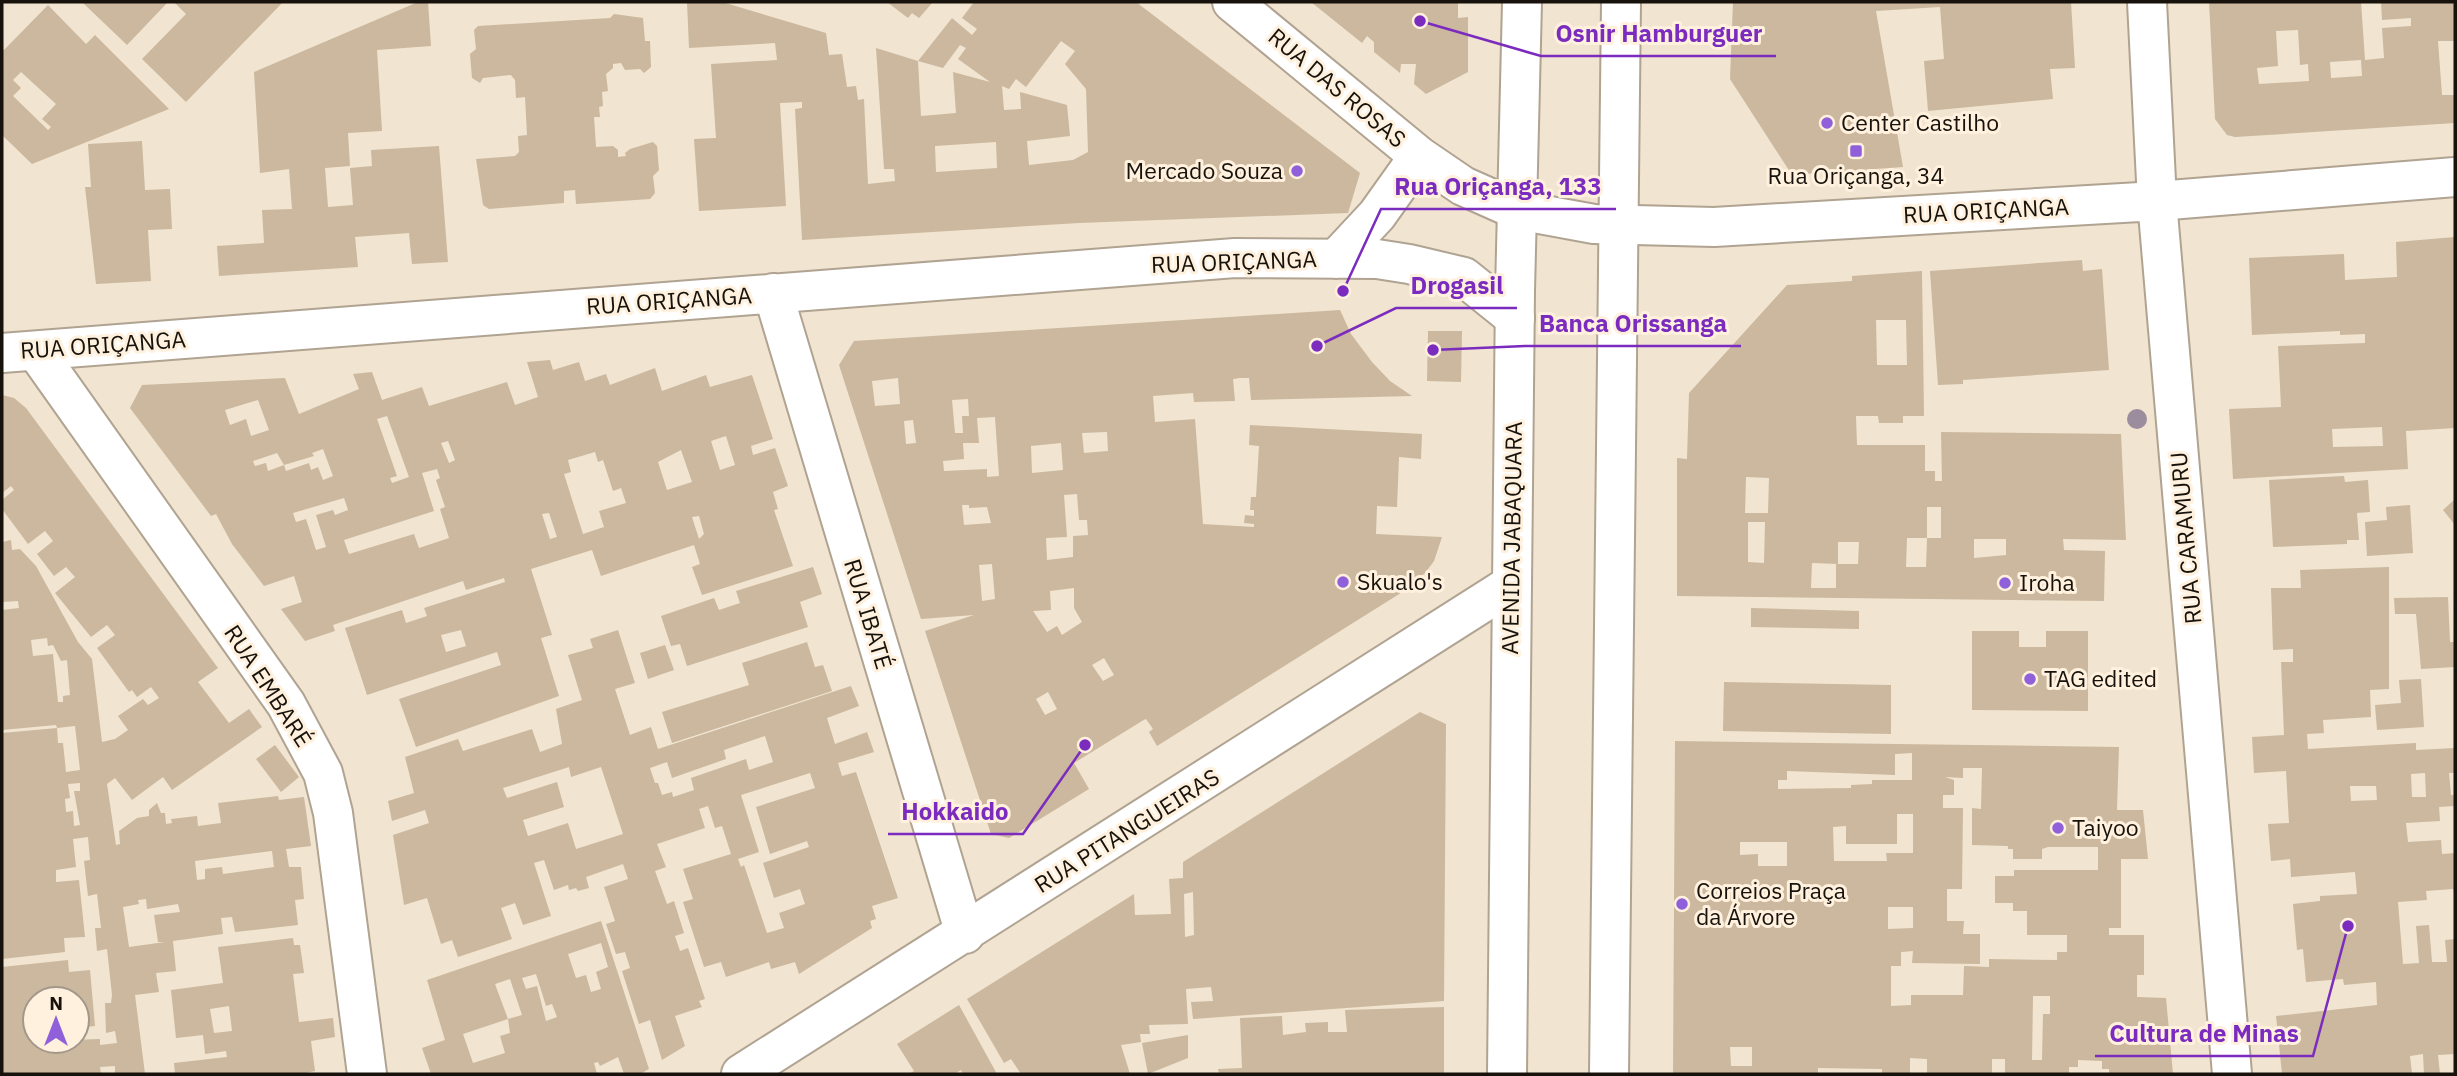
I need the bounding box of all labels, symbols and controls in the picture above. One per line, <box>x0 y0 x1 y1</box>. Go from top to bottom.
callout: Osnir Hamburguer <box>1541 11 1776 56</box>
text: Osnir Hamburguer <box>1555 17 1763 49</box>
street label: RUA DAS ROSAS <box>1263 21 1413 154</box>
place label: Center Castilho <box>1841 107 1999 137</box>
marker: Center Castilho <box>1819 115 1835 131</box>
marker: Rua Oriçanga, 34 <box>1848 143 1864 159</box>
place label: Mercado Souza <box>1126 155 1283 185</box>
place label: Rua Oriçanga, 34 <box>1768 160 1944 190</box>
marker: Mercado Souza <box>1289 163 1305 179</box>
callout: Rua Oriçanga, 133 <box>1381 164 1616 209</box>
text: Rua Oriçanga, 133 <box>1394 170 1602 202</box>
street label: RUA ORIÇANGA <box>1902 191 2070 229</box>
street label: RUA ORIÇANGA <box>1150 243 1318 279</box>
callout: Drogasil <box>1396 263 1517 308</box>
text: Drogasil <box>1411 269 1503 301</box>
street label: RUA ORIÇANGA <box>585 279 753 321</box>
callout: Banca Orissanga <box>1525 301 1741 346</box>
text: Banca Orissanga <box>1539 307 1727 339</box>
street label: RUA ORIÇANGA <box>19 323 187 365</box>
street label: AVENIDA JABAQUARA <box>1494 421 1528 655</box>
street label: RUA CARAMURU <box>2163 451 2207 625</box>
street label: RUA IBATÉ <box>838 555 900 672</box>
place label: Skualo's <box>1357 566 1443 596</box>
place label: Iroha <box>2019 567 2075 597</box>
marker: Skualo's <box>1335 574 1351 590</box>
marker: Iroha <box>1997 575 2013 591</box>
street label: RUA EMBARÉ <box>218 619 319 752</box>
place label: TAG edited <box>2044 663 2157 693</box>
marker: TAG edited <box>2022 671 2038 687</box>
street label: RUA PITANGUEIRAS <box>1028 761 1225 899</box>
callout: Hokkaido <box>888 789 1023 834</box>
text: Hokkaido <box>901 795 1009 827</box>
place label: Taiyoo <box>2072 812 2139 842</box>
marker: Taiyoo <box>2050 820 2066 836</box>
place label: Correios Praça da Árvore <box>1696 875 1846 931</box>
marker: Correios Praça da Árvore <box>1674 896 1690 912</box>
north arrow <box>21 985 91 1055</box>
text: N <box>49 991 63 1015</box>
callout: Cultura de Minas <box>2095 1011 2313 1056</box>
text: Cultura de Minas <box>2109 1017 2299 1049</box>

